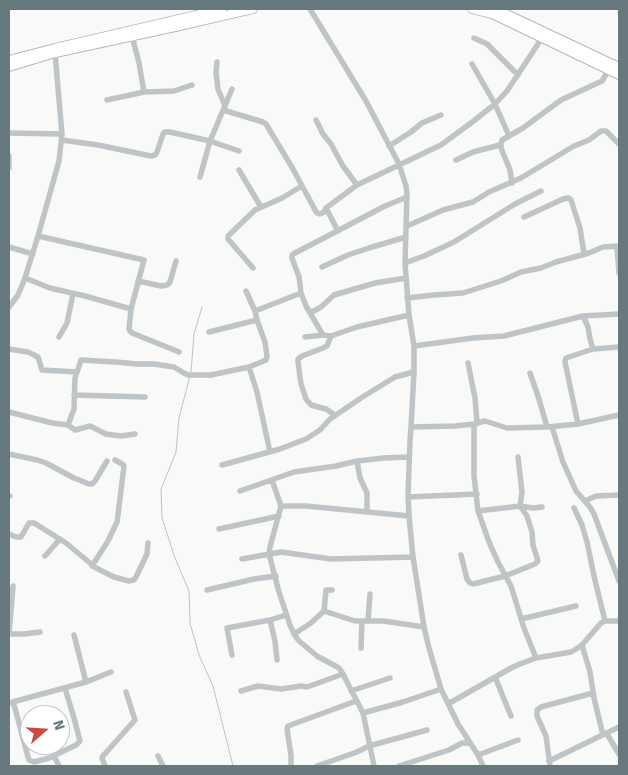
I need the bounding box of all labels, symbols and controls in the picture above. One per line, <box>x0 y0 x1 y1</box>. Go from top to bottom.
north arrow <box>20 705 70 755</box>
text: N <box>49 718 68 732</box>

